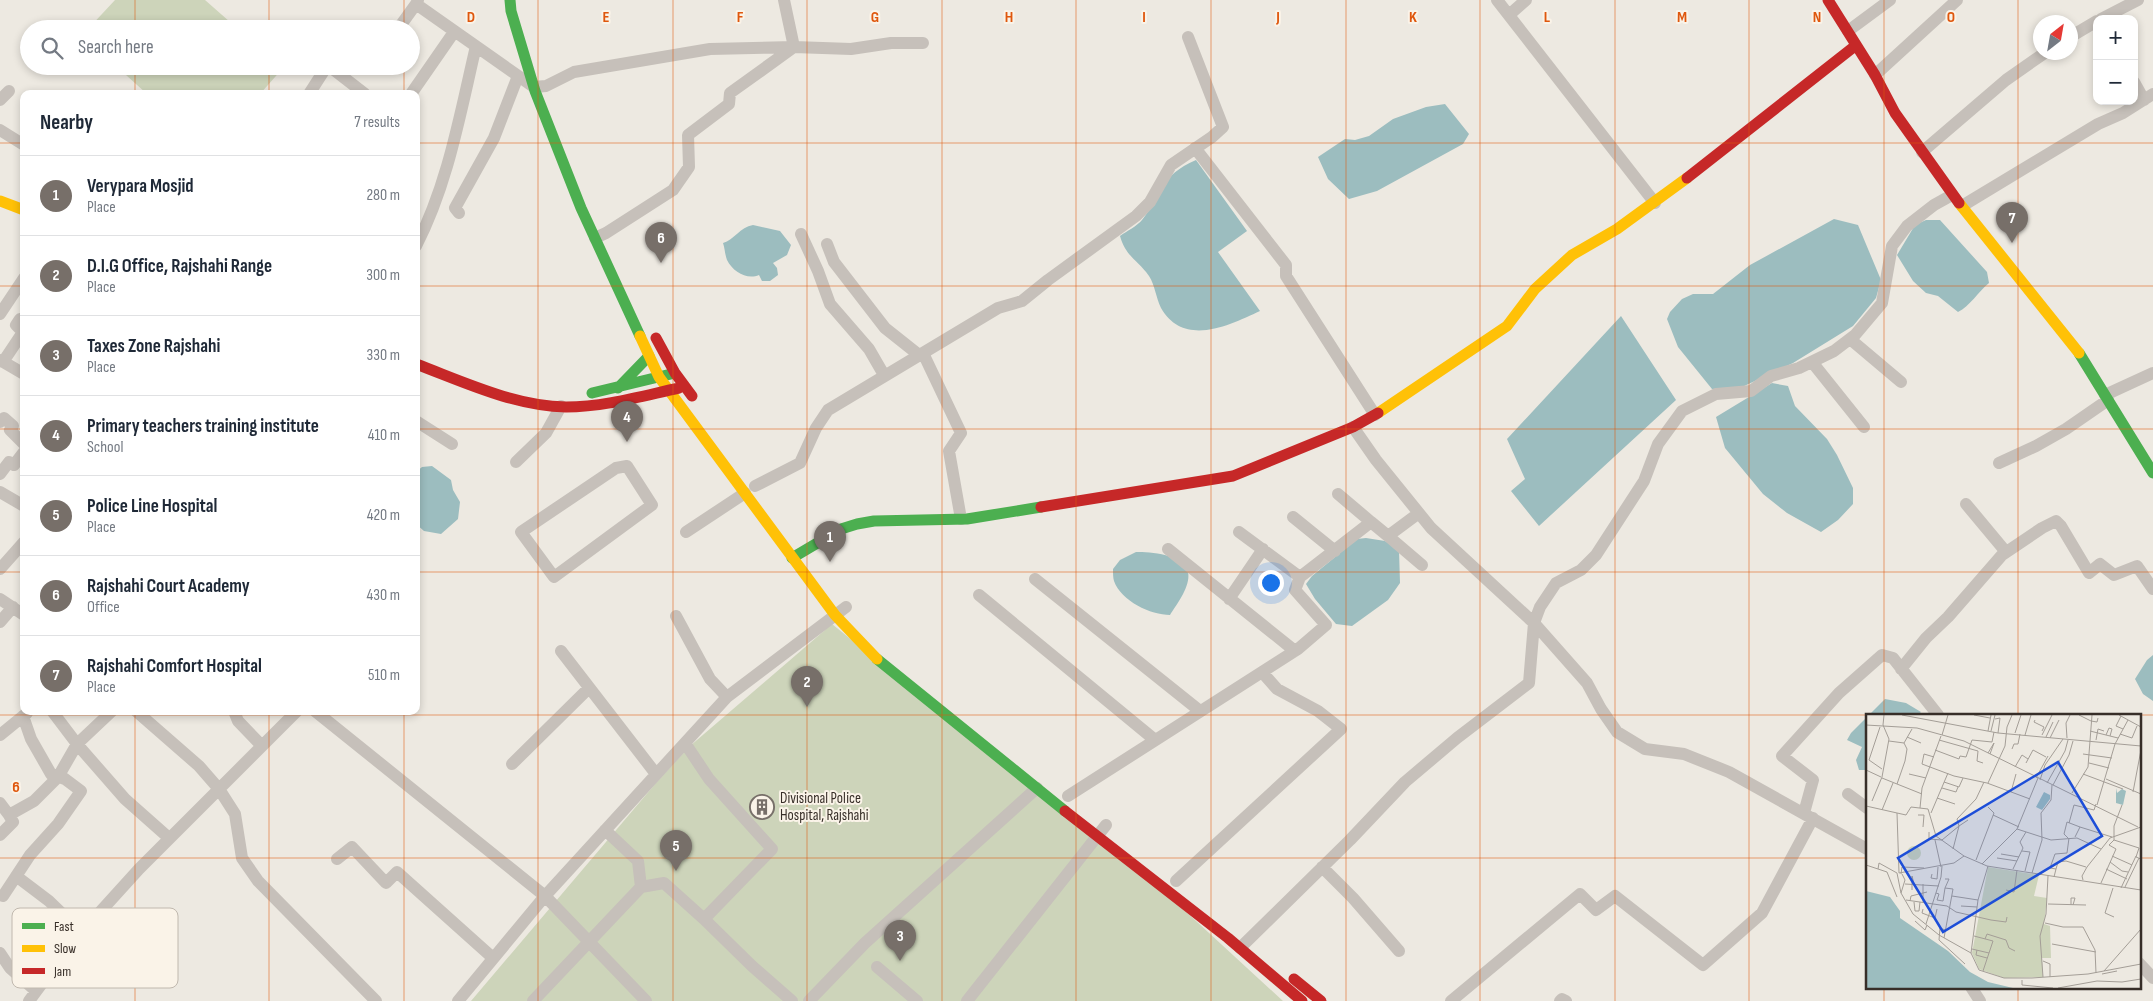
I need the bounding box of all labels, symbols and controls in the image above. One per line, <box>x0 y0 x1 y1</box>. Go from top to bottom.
text: D <box>467 8 475 27</box>
text: E <box>603 8 610 27</box>
text: F <box>737 8 744 27</box>
text: G <box>871 8 879 27</box>
text: H <box>1005 8 1013 27</box>
text: I <box>1142 8 1146 27</box>
text: J <box>1275 8 1280 27</box>
text: K <box>1409 8 1417 27</box>
text: L <box>1544 8 1551 27</box>
text: M <box>1677 8 1687 27</box>
text: N <box>1813 8 1821 27</box>
text: O <box>1947 8 1955 27</box>
north arrow <box>2033 15 2078 60</box>
map controls <box>2093 15 2138 105</box>
button: + <box>2093 15 2138 60</box>
search box <box>20 20 420 75</box>
icon: search <box>38 34 66 62</box>
text: Search here <box>78 36 154 59</box>
button: − <box>2093 60 2138 105</box>
text: Nearby <box>40 110 93 135</box>
text: 7 results <box>354 113 400 132</box>
text: Verypara Mosjid <box>87 175 194 198</box>
text: 1 <box>53 186 59 205</box>
text: 280 m <box>366 186 400 205</box>
text: Place <box>87 198 116 217</box>
pin: 7 <box>1996 202 2028 243</box>
pin: 6 <box>645 222 677 263</box>
text: D.I.G Office, Rajshahi Range <box>87 255 272 278</box>
text: 2 <box>52 266 60 285</box>
text: 300 m <box>366 266 400 285</box>
text: Place <box>87 278 116 297</box>
text: Taxes Zone Rajshahi <box>87 335 220 358</box>
text: 3 <box>52 346 60 365</box>
text: 330 m <box>367 346 400 365</box>
text: Place <box>87 358 116 377</box>
pin: 4 <box>611 401 643 442</box>
text: Primary teachers training institute <box>87 415 319 438</box>
text: 4 <box>52 426 60 445</box>
text: 410 m <box>368 426 400 445</box>
text: School <box>87 438 123 457</box>
text: Police Line Hospital <box>87 495 217 518</box>
text: 5 <box>52 506 60 525</box>
text: 420 m <box>367 506 400 525</box>
text: Place <box>87 518 116 537</box>
pin: 1 <box>814 521 846 562</box>
your location <box>1258 570 1284 596</box>
text: Rajshahi Court Academy <box>87 575 250 598</box>
text: 6 <box>52 586 60 605</box>
text: 430 m <box>367 586 400 605</box>
text: Office <box>87 598 120 617</box>
text: Rajshahi Comfort Hospital <box>87 655 262 678</box>
text: 7 <box>53 666 59 685</box>
text: 510 m <box>368 666 400 685</box>
pin: 2 <box>791 666 823 707</box>
text: Place <box>87 678 116 697</box>
inset map <box>1866 714 2140 988</box>
text: 6 <box>12 778 20 797</box>
place label: Divisional Police Hospital, Rajshahi <box>780 789 869 825</box>
building icon: Divisional Police Hospital, Rajshahi <box>749 794 775 820</box>
pin: 5 <box>660 830 692 871</box>
legend <box>12 908 178 988</box>
text: Fast <box>54 918 74 935</box>
pin: 3 <box>884 920 916 961</box>
text: Slow <box>54 940 76 957</box>
text: Jam <box>53 963 71 980</box>

